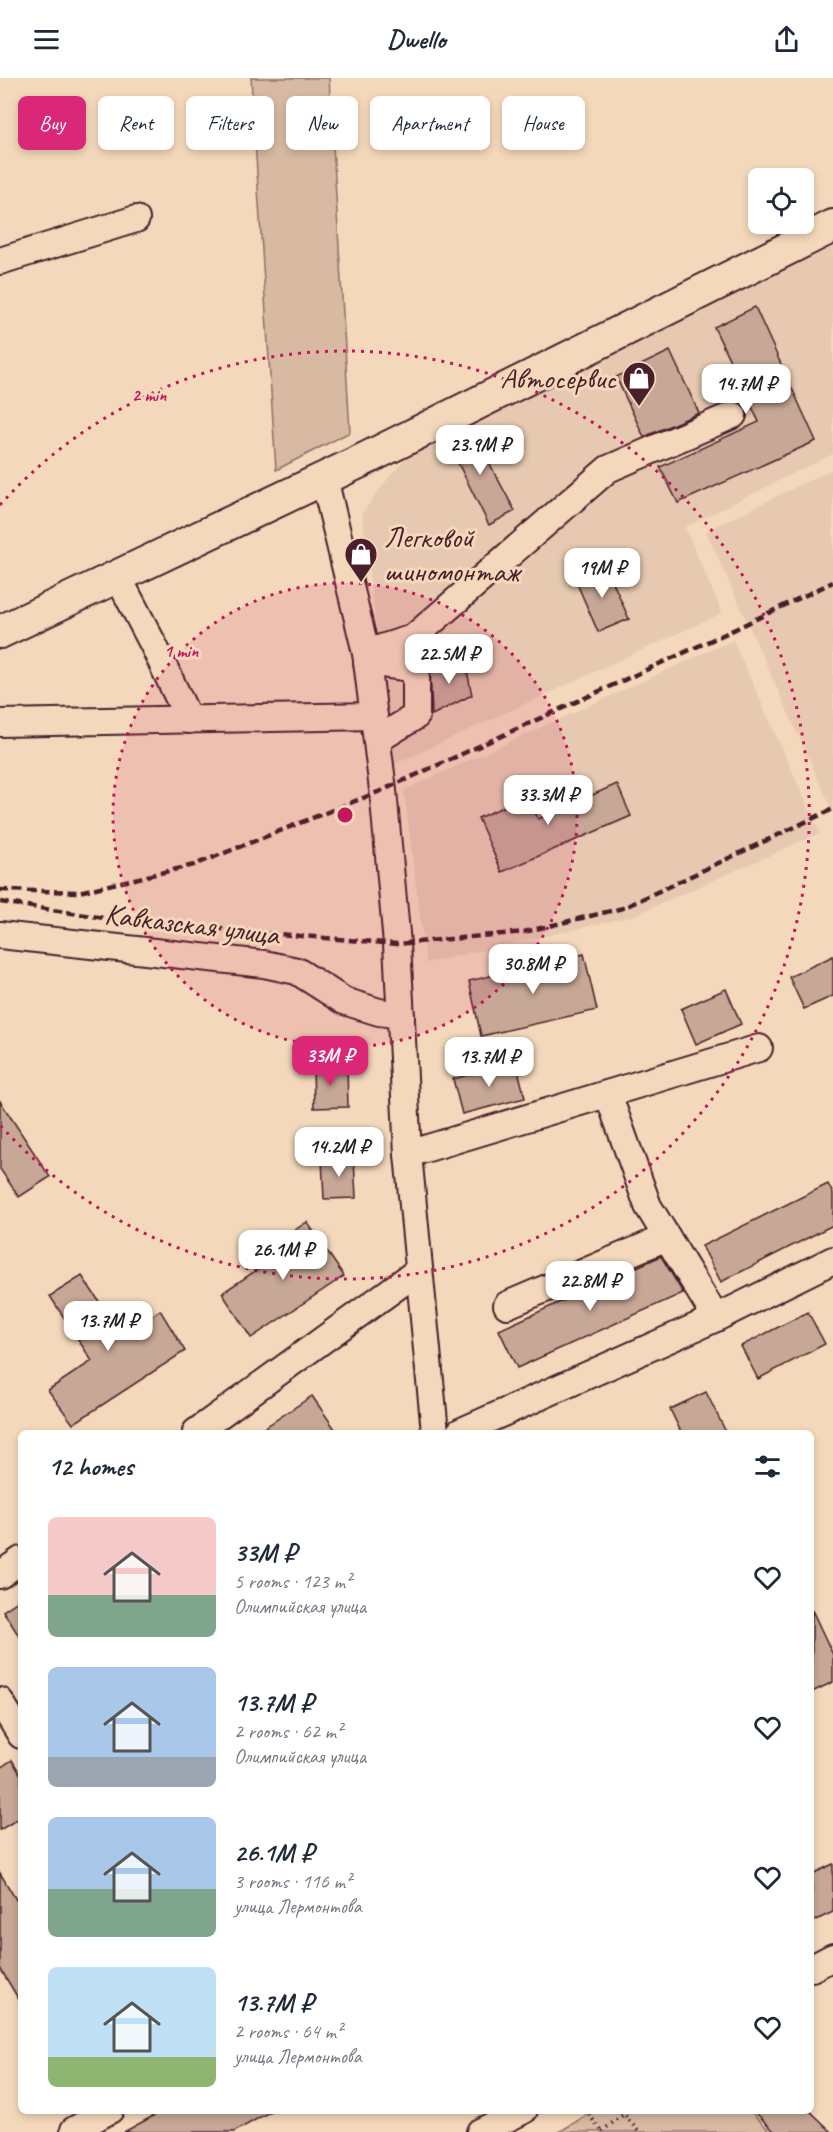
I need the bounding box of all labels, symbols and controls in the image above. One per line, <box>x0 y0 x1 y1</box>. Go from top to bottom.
text: Dwello <box>387 22 446 56</box>
icon: menu <box>30 23 63 56</box>
icon: share <box>770 23 803 56</box>
chip: Buy <box>18 96 86 150</box>
chip: Rent <box>98 96 174 150</box>
chip: Filters <box>186 96 274 150</box>
chip: New <box>286 96 358 150</box>
chip: Apartment <box>370 96 490 150</box>
chip: House <box>502 96 585 150</box>
map controls <box>748 168 814 234</box>
button: locate <box>748 168 814 234</box>
place label: Автосервис <box>500 359 617 397</box>
shop icon: Автосервис <box>621 360 657 407</box>
pin: 14.7M ₽ <box>691 364 801 415</box>
text: 14.7M ₽ <box>716 371 776 396</box>
text: 2 min <box>132 384 167 406</box>
pin: 23.9M ₽ <box>425 425 535 476</box>
text: 23.9M ₽ <box>450 432 510 457</box>
place label: Легковой шиномонтаж <box>384 518 523 590</box>
shop icon: Легковой шиномонтаж <box>343 536 379 583</box>
pin: 19M ₽ <box>560 548 644 599</box>
text: 19M ₽ <box>578 555 626 580</box>
pin: 22.5M ₽ <box>394 634 504 685</box>
text: 1 min <box>164 640 199 662</box>
text: 22.5M ₽ <box>419 641 479 666</box>
pin: 33.3M ₽ <box>493 775 603 826</box>
text: 33.3M ₽ <box>518 782 578 807</box>
centre of rings <box>335 805 355 825</box>
street label: Кавказская улица <box>103 894 283 954</box>
pin: 30.8M ₽ <box>478 944 588 995</box>
text: 30.8M ₽ <box>503 951 563 976</box>
pin: 33M ₽ <box>288 1036 372 1087</box>
pin: 13.7M ₽ <box>434 1037 544 1088</box>
text: 33M ₽ <box>306 1043 354 1068</box>
text: 13.7M ₽ <box>459 1044 519 1069</box>
pin: 14.2M ₽ <box>284 1127 394 1178</box>
text: 14.2M ₽ <box>309 1134 369 1159</box>
pin: 26.1M ₽ <box>228 1230 338 1281</box>
text: 26.1M ₽ <box>252 1237 314 1262</box>
pin: 22.8M ₽ <box>535 1261 645 1312</box>
text: 22.8M ₽ <box>560 1268 620 1293</box>
pin: 13.7M ₽ <box>53 1301 163 1352</box>
text: 13.7M ₽ <box>78 1308 138 1333</box>
text: 12 homes <box>48 1450 133 1483</box>
icon: filters <box>751 1450 784 1483</box>
text: 33M ₽ <box>234 1536 296 1569</box>
icon: home <box>96 1541 168 1613</box>
icon: heart <box>751 1561 784 1594</box>
text: 5 rooms · 123 m² <box>234 1569 351 1594</box>
text: Олимпийская улица <box>234 1594 366 1619</box>
text: 13.7M ₽ <box>234 1686 313 1719</box>
icon: home <box>96 1691 168 1763</box>
icon: heart <box>751 1711 784 1744</box>
text: 2 rooms · 62 m² <box>234 1719 342 1744</box>
text: Олимпийская улица <box>234 1744 366 1769</box>
text: 26.1M ₽ <box>234 1836 313 1869</box>
icon: home <box>96 1841 168 1913</box>
icon: heart <box>751 1861 784 1894</box>
text: 3 rooms · 116 m² <box>234 1869 351 1894</box>
text: улица Лермонтова <box>234 1894 362 1919</box>
text: 13.7M ₽ <box>234 1986 313 2019</box>
icon: home <box>96 1991 168 2063</box>
icon: heart <box>751 2011 784 2044</box>
text: 2 rooms · 64 m² <box>234 2019 342 2044</box>
text: улица Лермонтова <box>234 2044 362 2069</box>

